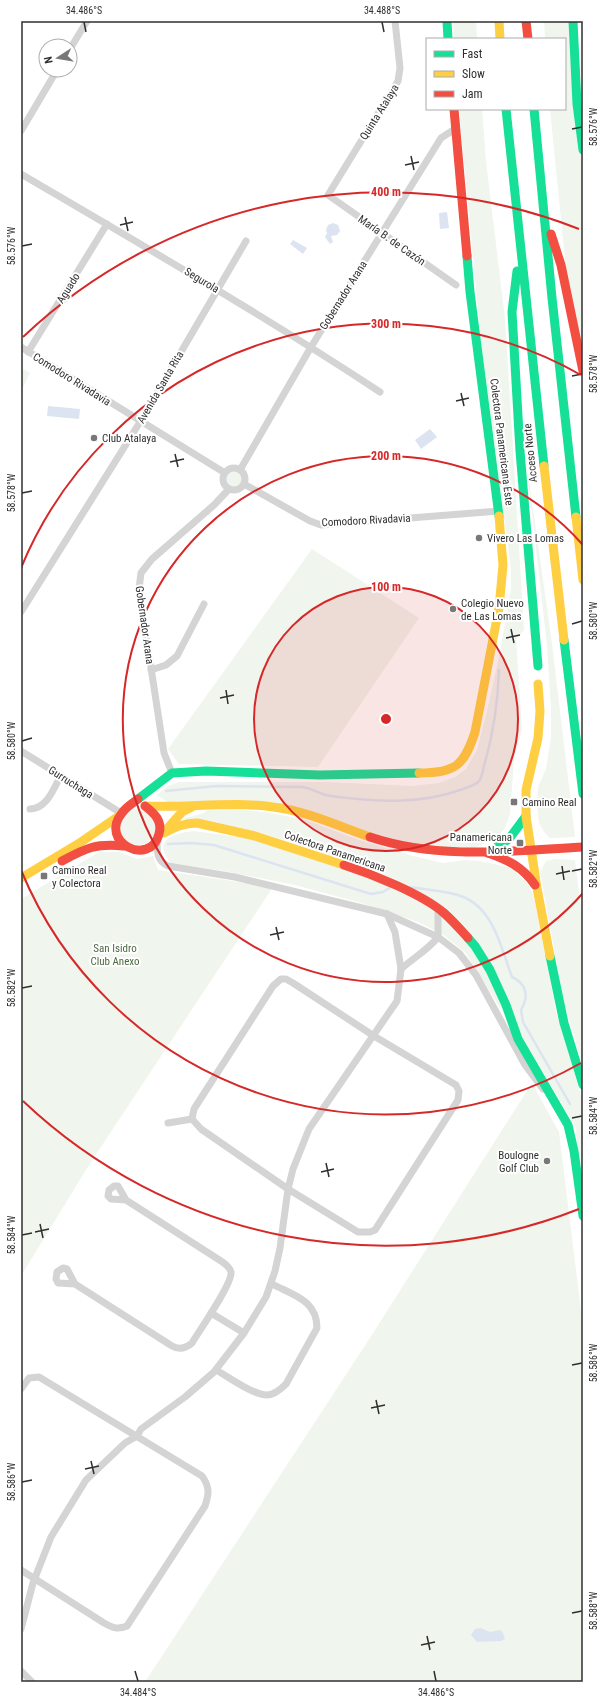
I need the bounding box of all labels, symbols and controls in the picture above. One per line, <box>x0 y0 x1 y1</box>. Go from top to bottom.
text: 34.486°S <box>66 5 102 16</box>
text: 34.488°S <box>364 5 400 16</box>
north arrow <box>38 38 78 78</box>
legend <box>426 38 566 110</box>
text: Fast <box>462 47 483 61</box>
text: N <box>42 55 56 65</box>
text: Slow <box>462 67 485 81</box>
street label: Quinta Atalaya <box>357 82 402 142</box>
text: Jam <box>462 87 483 101</box>
text: 58.576°W <box>588 107 599 146</box>
text: 400 m <box>371 185 401 199</box>
street label: María B. de Cazón <box>356 212 428 268</box>
text: 58.576°W <box>6 226 17 265</box>
street label: Gobernador Arana <box>317 258 370 332</box>
street label: Segurola <box>182 265 221 296</box>
street label: Aguado <box>54 270 83 306</box>
text: 300 m <box>371 317 401 331</box>
street label: Avenida Santa Rita <box>134 349 186 426</box>
street label: Comodoro Rivadavia <box>30 350 113 409</box>
text: 58.578°W <box>588 354 599 393</box>
street label: Colectora Panamericana Este <box>487 378 516 506</box>
street label: Acceso Norte <box>521 423 540 483</box>
place label: Club Atalaya <box>102 432 156 445</box>
marker: Club Atalaya <box>89 433 99 443</box>
text: 200 m <box>371 449 401 463</box>
text: 58.578°W <box>6 473 17 512</box>
street label: Comodoro Rivadavia <box>321 512 411 529</box>
place label: Vivero Las Lomas <box>487 532 564 545</box>
marker: Vivero Las Lomas <box>474 533 484 543</box>
text: 100 m <box>371 580 401 594</box>
street label: Gobernador Arana <box>133 585 156 665</box>
place label: Colegio Nuevo de Las Lomas <box>461 597 524 623</box>
text: 58.580°W <box>588 601 599 640</box>
marker: Colegio Nuevo de Las Lomas <box>448 604 458 614</box>
centre of rings <box>379 712 393 726</box>
text: 58.580°W <box>6 721 17 760</box>
street label: Gurruchaga <box>46 764 95 801</box>
place label: Camino Real <box>522 796 576 809</box>
marker: Camino Real <box>509 797 519 807</box>
street label: Colectora Panamericana <box>282 828 387 875</box>
place label: Panamericana Norte <box>450 831 512 857</box>
marker: Panamericana Norte <box>515 838 525 848</box>
text: 58.582°W <box>588 849 599 888</box>
place label: Camino Real y Colectora <box>52 864 106 890</box>
marker: Camino Real y Colectora <box>39 871 49 881</box>
park label: San Isidro Club Anexo <box>90 942 140 968</box>
text: 58.582°W <box>6 968 17 1007</box>
text: 58.584°W <box>588 1096 599 1135</box>
place label: Boulogne Golf Club <box>498 1149 539 1175</box>
marker: Boulogne Golf Club <box>542 1156 552 1166</box>
text: 58.584°W <box>6 1215 17 1254</box>
text: 58.586°W <box>588 1343 599 1382</box>
text: 58.586°W <box>6 1462 17 1501</box>
text: 58.588°W <box>588 1591 599 1630</box>
text: 34.484°S <box>120 1687 156 1698</box>
text: 34.486°S <box>418 1687 454 1698</box>

